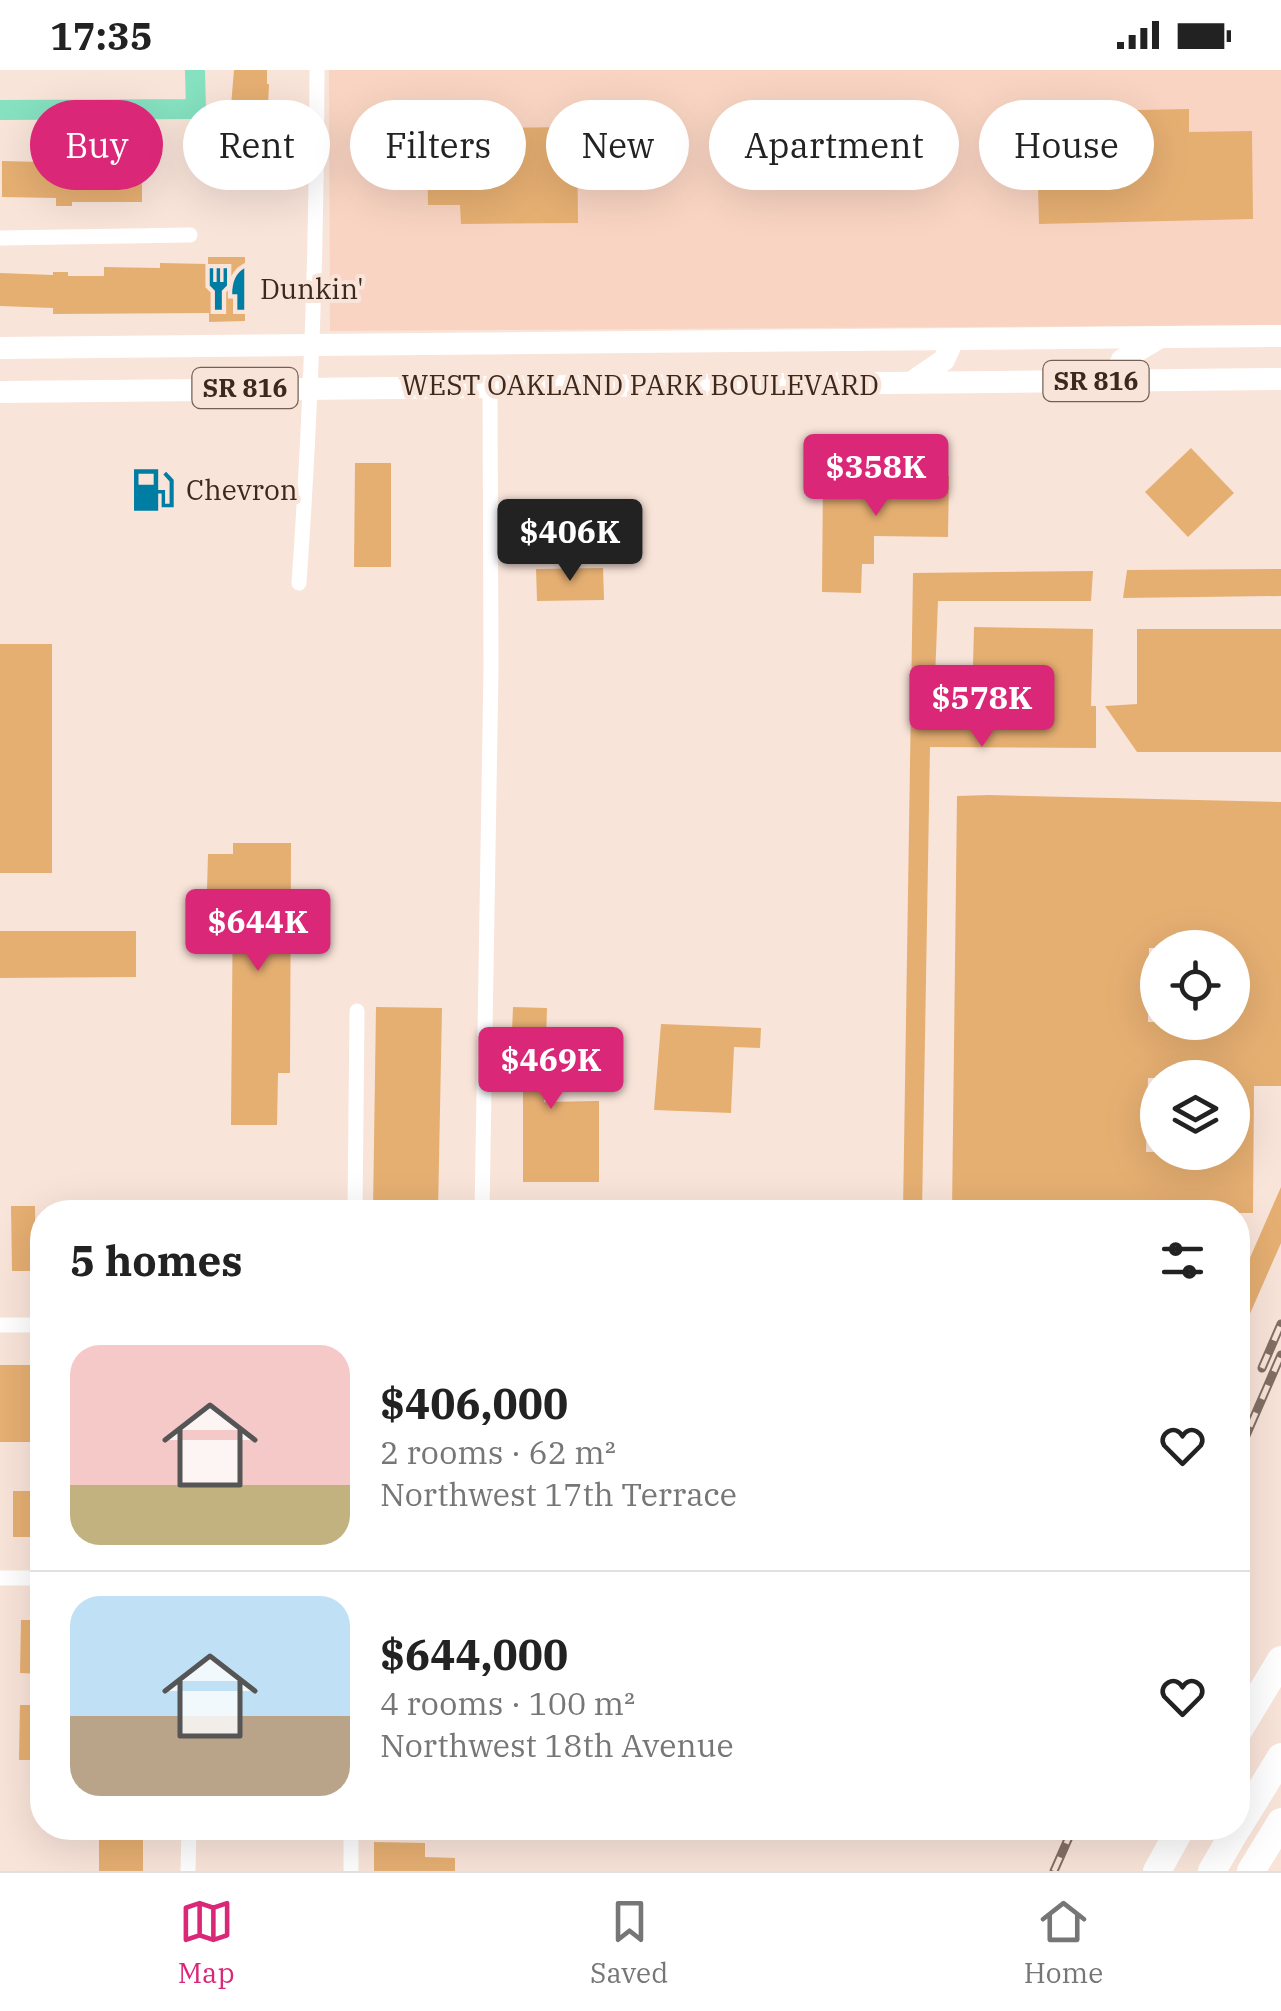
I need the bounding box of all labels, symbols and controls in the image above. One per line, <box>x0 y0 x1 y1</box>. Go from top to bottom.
text: 17:35 <box>50 11 153 60</box>
chip: Buy <box>30 100 163 190</box>
chip: Rent <box>183 100 330 190</box>
chip: Filters <box>350 100 526 190</box>
chip: New <box>546 100 689 190</box>
chip: Apartment <box>709 100 959 190</box>
chip: House <box>979 100 1154 190</box>
restaurant icon: Dunkin' <box>203 265 251 313</box>
place label: Dunkin' <box>260 270 364 307</box>
road number: SR 816 <box>1044 361 1148 401</box>
street label: WEST OAKLAND PARK BOULEVARD <box>401 366 879 403</box>
road number: SR 816 <box>192 368 298 408</box>
pin: $358K <box>806 434 946 519</box>
text: $358K <box>825 445 927 487</box>
fuel station icon: Chevron <box>129 466 177 514</box>
place label: Chevron <box>186 471 298 508</box>
pin: $406K <box>500 499 640 584</box>
text: $406K <box>519 510 621 552</box>
pin: $578K <box>912 665 1052 750</box>
text: $578K <box>931 676 1033 718</box>
pin: $644K <box>188 889 328 974</box>
text: $644K <box>207 900 309 942</box>
map controls <box>1140 930 1250 1170</box>
button: locate <box>1140 930 1250 1040</box>
pin: $469K <box>481 1027 621 1112</box>
text: $469K <box>500 1038 602 1080</box>
button: layers <box>1140 1060 1250 1170</box>
text: 5 homes <box>70 1233 243 1288</box>
icon: filters <box>1155 1233 1210 1288</box>
text: $406,000 <box>380 1376 568 1431</box>
icon: home <box>150 1385 270 1505</box>
icon: heart <box>1155 1418 1210 1473</box>
text: 2 rooms · 62 m² <box>380 1431 616 1473</box>
text: Northwest 17th Terrace <box>380 1473 737 1515</box>
text: $644,000 <box>380 1627 568 1682</box>
icon: home <box>150 1636 270 1756</box>
icon: heart <box>1155 1669 1210 1724</box>
text: 4 rooms · 100 m² <box>380 1682 635 1724</box>
text: Northwest 18th Avenue <box>380 1724 734 1766</box>
tab: Map <box>178 1894 235 1991</box>
tab: Saved <box>590 1894 668 1991</box>
tab: Home <box>1024 1894 1103 1991</box>

